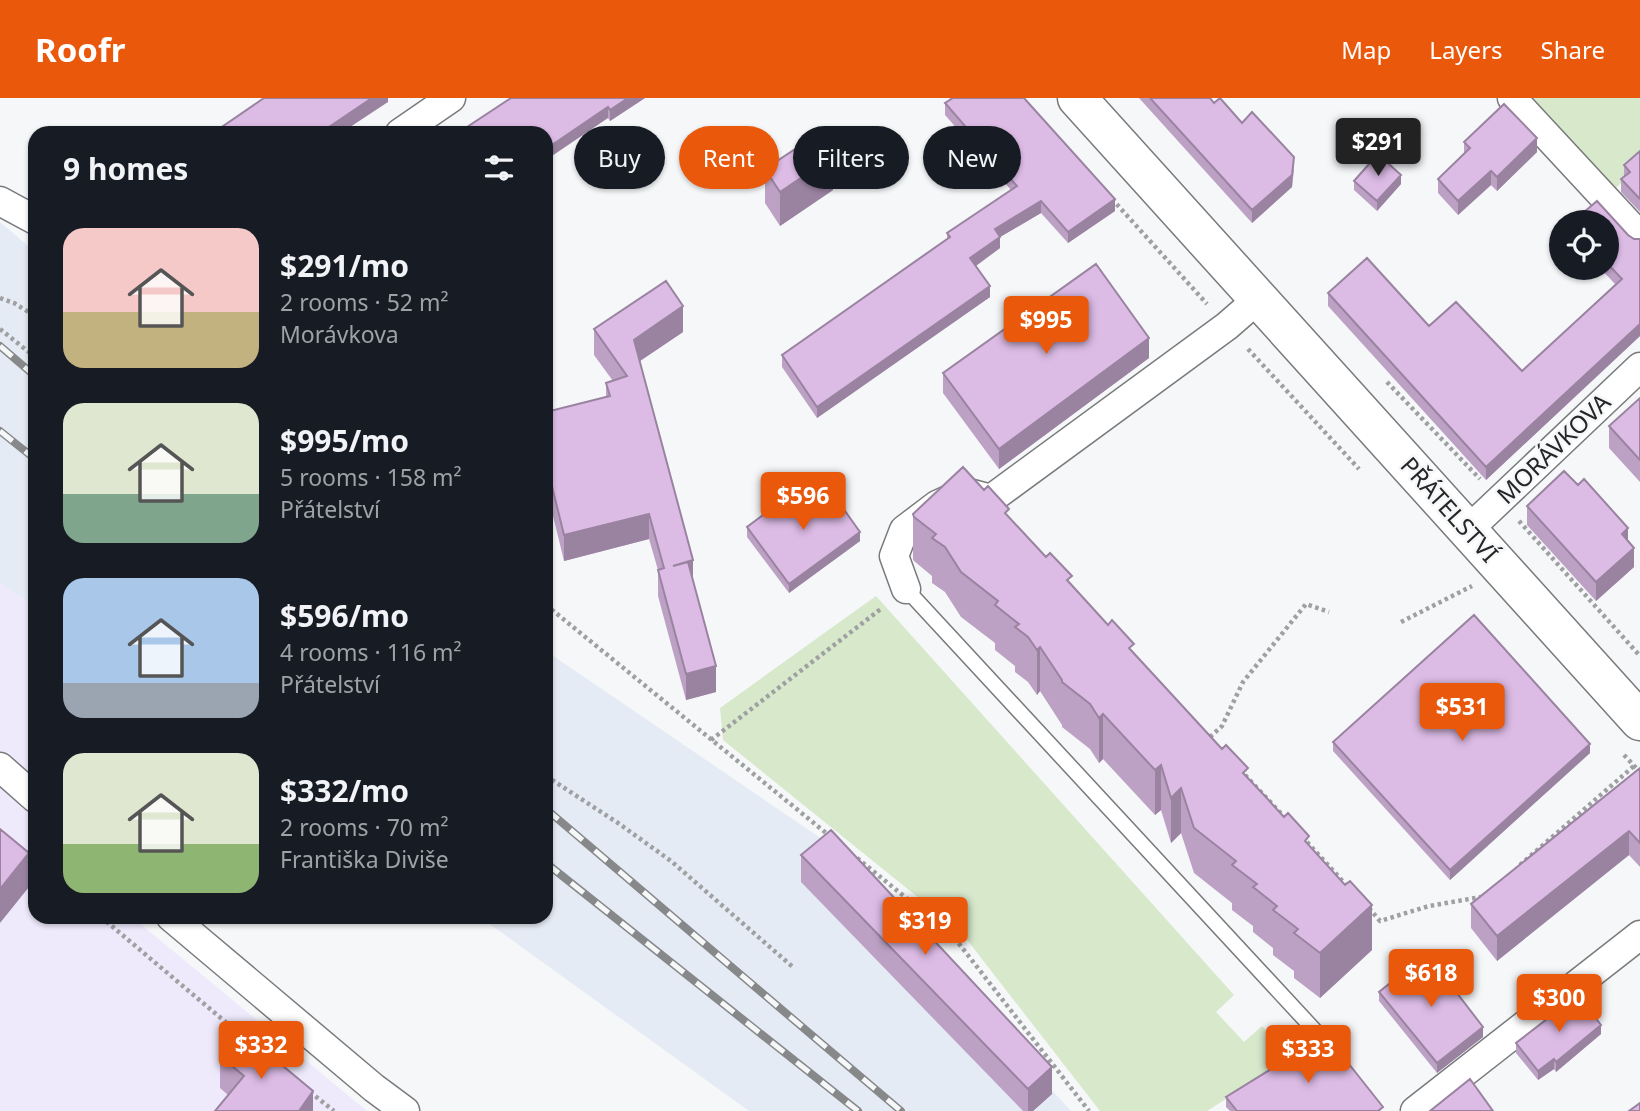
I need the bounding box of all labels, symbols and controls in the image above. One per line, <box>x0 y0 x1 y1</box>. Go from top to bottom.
text: Roofr <box>35 27 125 72</box>
text: Map <box>1341 33 1391 66</box>
text: Layers <box>1429 33 1503 66</box>
text: Share <box>1541 33 1605 66</box>
pin: $291 <box>1337 118 1419 178</box>
text: $291 <box>1352 125 1404 157</box>
chip: Buy <box>574 126 665 189</box>
chip: Rent <box>679 126 779 189</box>
chip: Filters <box>793 126 909 189</box>
chip: New <box>923 126 1021 189</box>
text: 9 homes <box>63 148 188 189</box>
icon: filters <box>480 149 518 187</box>
map controls <box>1549 210 1619 280</box>
button: locate <box>1549 210 1619 280</box>
text: $291/mo <box>280 245 409 286</box>
icon: home <box>119 256 203 340</box>
text: 2 rooms · 52 m² <box>280 286 449 318</box>
pin: $995 <box>1005 296 1087 356</box>
text: $995 <box>1020 303 1072 335</box>
text: Morávkova <box>280 318 399 350</box>
street label: MORÁVKOVA <box>1489 385 1617 510</box>
text: $995/mo <box>280 420 409 461</box>
icon: home <box>119 431 203 515</box>
street label: PŘÁTELSTVÍ <box>1394 449 1506 569</box>
text: 5 rooms · 158 m² <box>280 461 462 493</box>
pin: $596 <box>762 472 844 532</box>
text: $596 <box>777 479 829 511</box>
text: Přátelství <box>280 493 380 525</box>
text: $596/mo <box>280 595 409 636</box>
icon: home <box>119 606 203 690</box>
text: 4 rooms · 116 m² <box>280 636 462 668</box>
text: Přátelství <box>280 668 380 700</box>
pin: $531 <box>1421 684 1503 743</box>
text: $531 <box>1436 690 1488 722</box>
text: $332/mo <box>280 770 409 811</box>
icon: home <box>119 781 203 865</box>
text: 2 rooms · 70 m² <box>280 811 449 843</box>
text: Františka Diviše <box>280 843 449 875</box>
pin: $319 <box>884 898 966 957</box>
text: $319 <box>899 904 951 936</box>
pin: $618 <box>1390 950 1472 1009</box>
text: $618 <box>1405 956 1457 988</box>
pin: $300 <box>1518 974 1600 1034</box>
text: $300 <box>1533 981 1585 1013</box>
pin: $332 <box>220 1021 302 1081</box>
pin: $333 <box>1267 1026 1349 1085</box>
text: $332 <box>235 1028 287 1060</box>
text: $333 <box>1282 1032 1334 1064</box>

